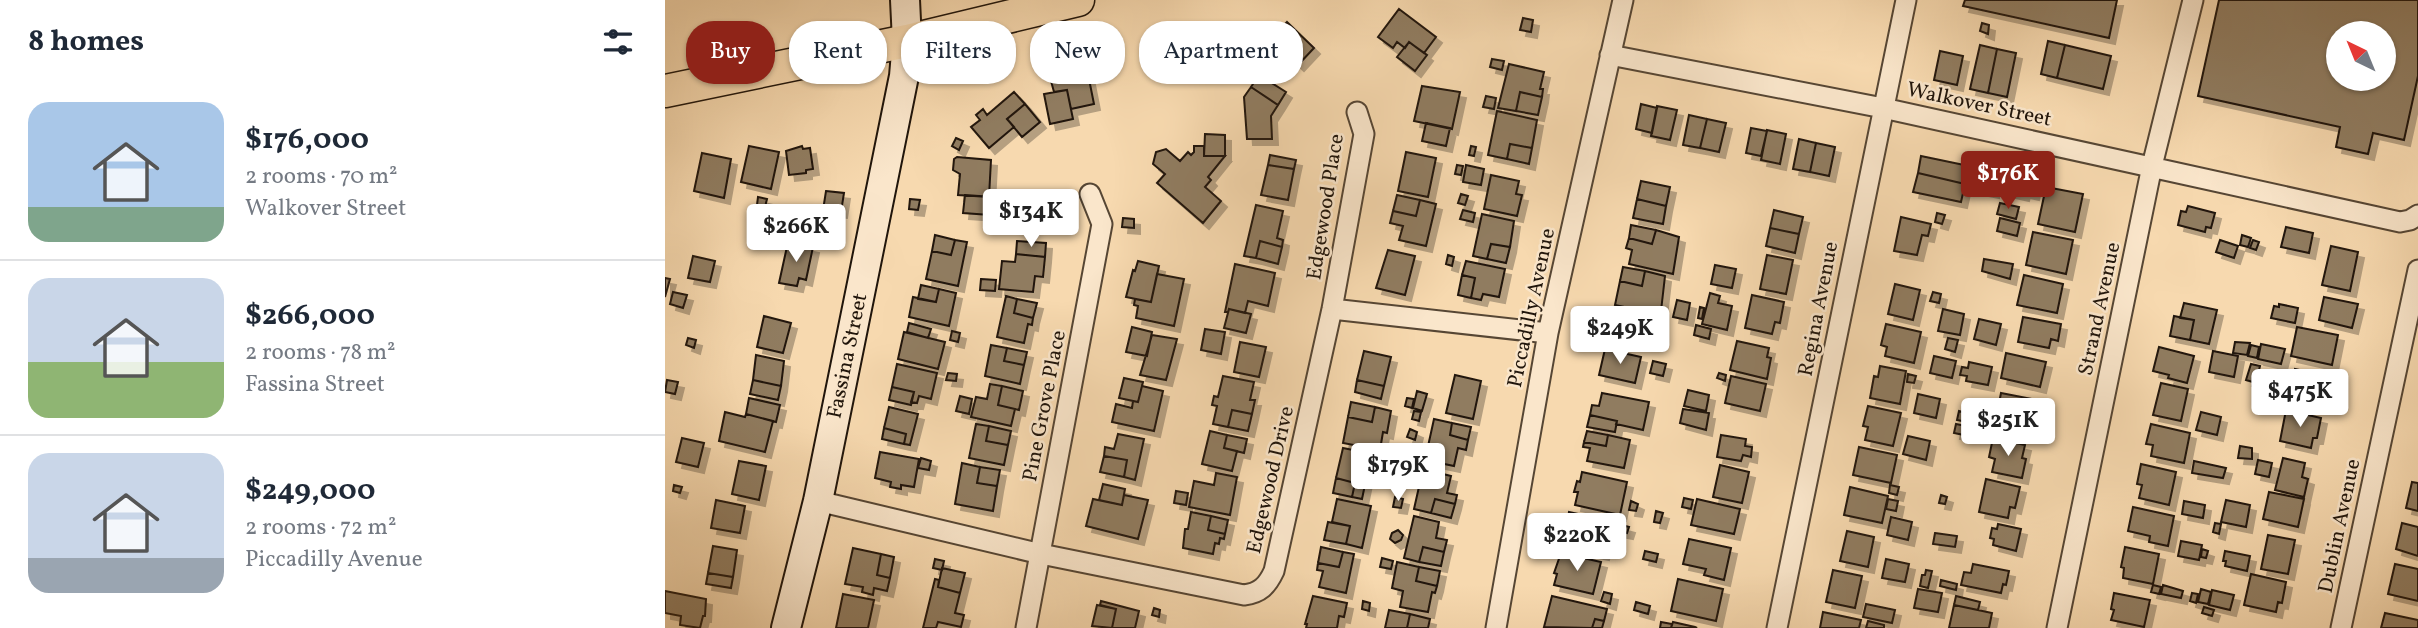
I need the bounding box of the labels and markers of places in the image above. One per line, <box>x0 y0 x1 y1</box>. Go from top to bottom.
pin: $176K <box>1959 152 2057 211</box>
pin: $134K <box>982 190 1080 249</box>
pin: $266K <box>747 204 845 264</box>
pin: $249K <box>1571 306 1669 366</box>
pin: $475K <box>2251 370 2349 429</box>
pin: $251K <box>1959 398 2057 458</box>
pin: $179K <box>1349 444 1447 503</box>
pin: $220K <box>1528 514 1626 573</box>

